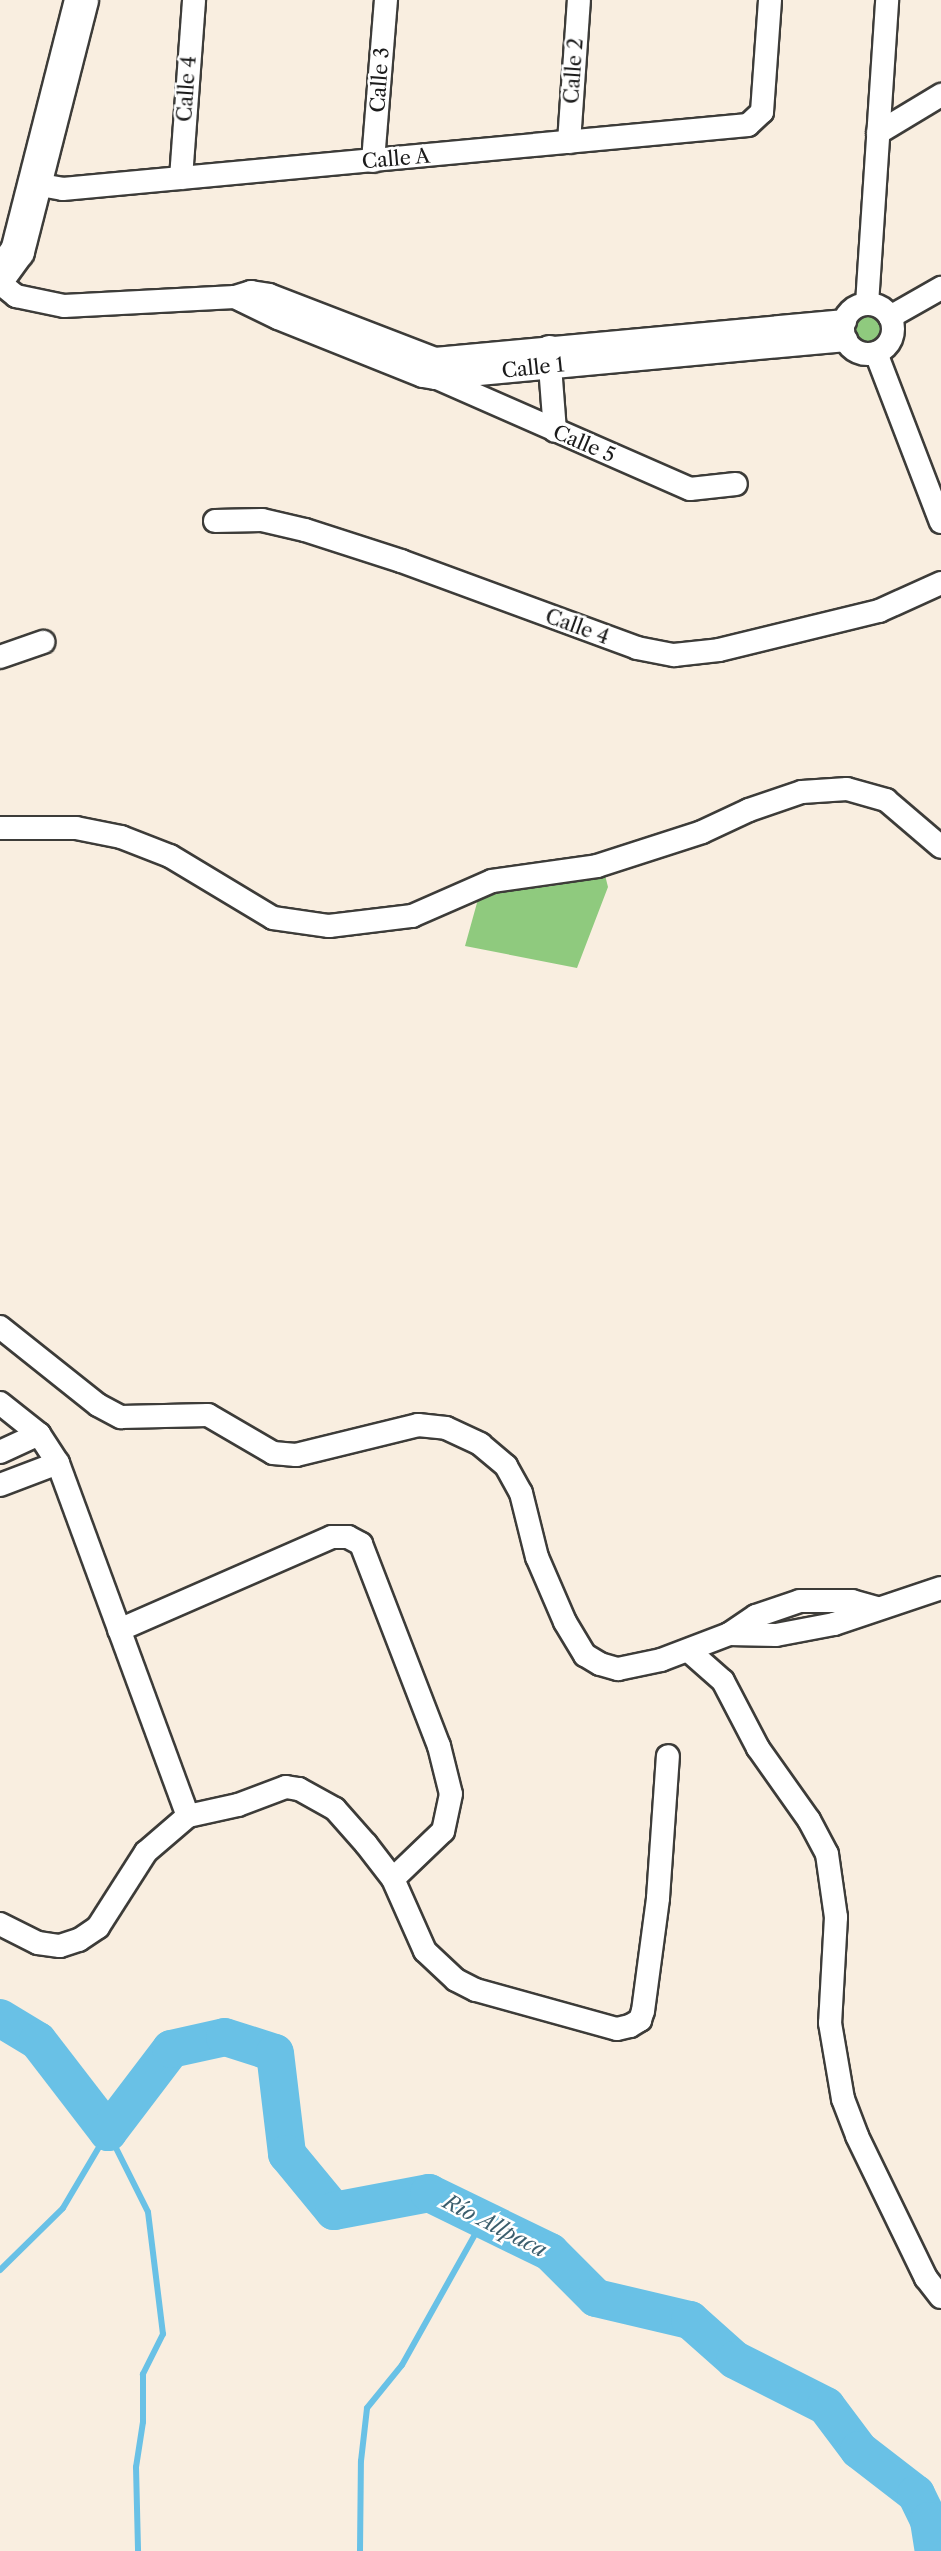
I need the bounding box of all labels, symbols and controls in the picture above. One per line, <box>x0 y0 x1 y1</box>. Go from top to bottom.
street label: Calle 2 <box>560 37 588 105</box>
street label: Calle 3 <box>366 47 394 113</box>
street label: Calle 4 <box>173 55 201 123</box>
street label: Calle A <box>360 144 432 174</box>
street label: Calle 1 <box>501 353 565 383</box>
street label: Calle 5 <box>549 420 619 468</box>
street label: Calle 4 <box>542 604 612 650</box>
water label: Río Allpaca <box>439 2189 551 2263</box>

